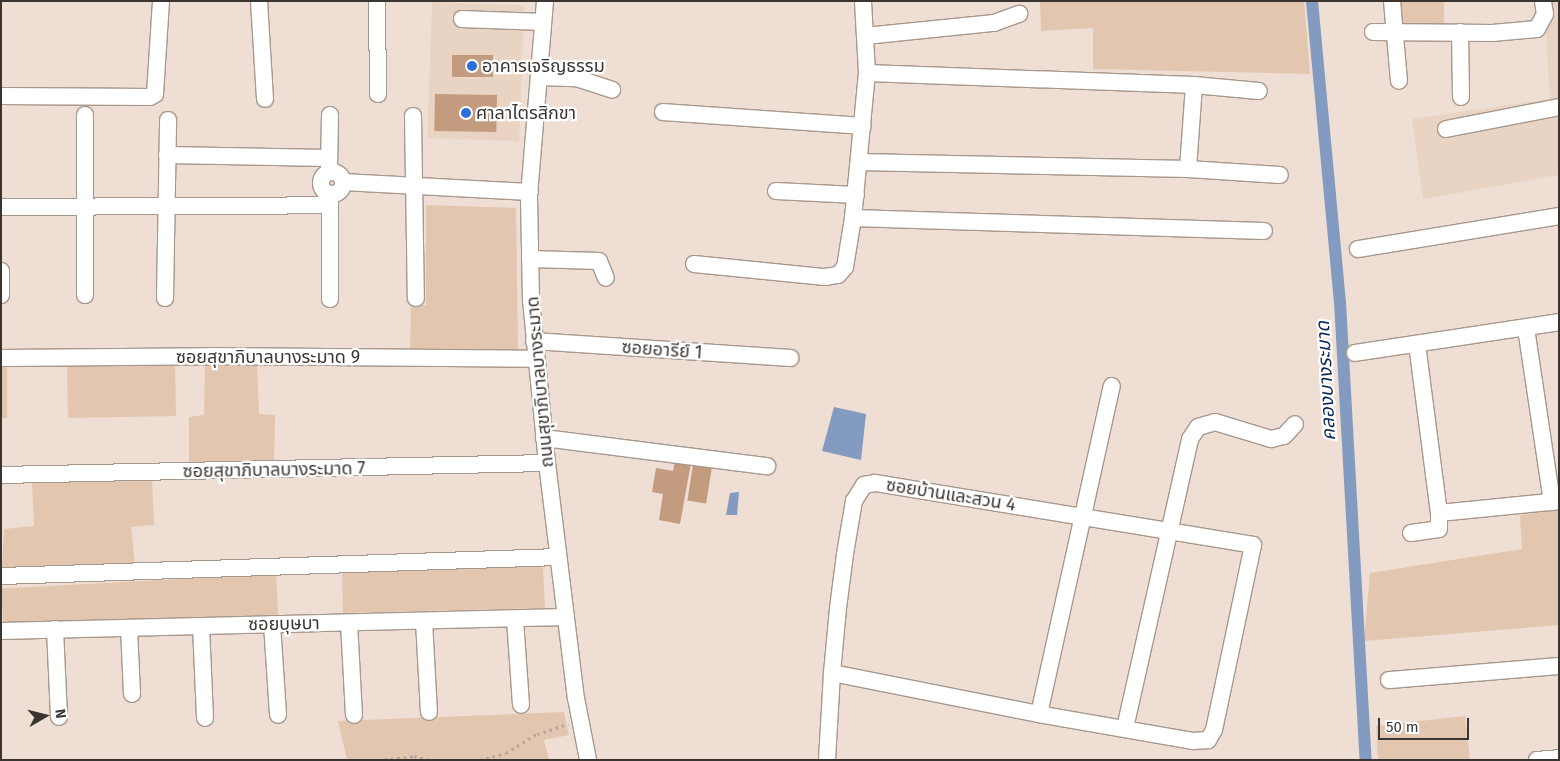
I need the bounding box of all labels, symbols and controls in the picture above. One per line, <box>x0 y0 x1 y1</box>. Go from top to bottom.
place label: อาคารเจริญธรรม <box>482 55 605 77</box>
marker: อาคารเจริญธรรม <box>466 60 478 72</box>
place label: ศาลาไตรสิกขา <box>476 102 576 124</box>
marker: ศาลาไตรสิกขา <box>460 107 472 119</box>
street label: ถนนสุขาภิบาลบางระมาด <box>522 295 558 469</box>
water label: คลองบางระมาด <box>1311 321 1341 441</box>
street label: ซอยอารีย์ 1 <box>621 336 703 364</box>
street label: ซอยสุขาภิบาลบางระมาด 9 <box>176 346 360 368</box>
street label: ซอยสุขาภิบาลบางระมาด 7 <box>182 458 366 482</box>
street label: ซอยบ้านและสวน 4 <box>885 474 1017 516</box>
street label: ซอยบุษบา <box>248 613 320 635</box>
north arrow <box>20 691 70 741</box>
text: N <box>51 708 69 720</box>
scale bar <box>1380 708 1471 740</box>
text: 50 m <box>1386 718 1419 736</box>

